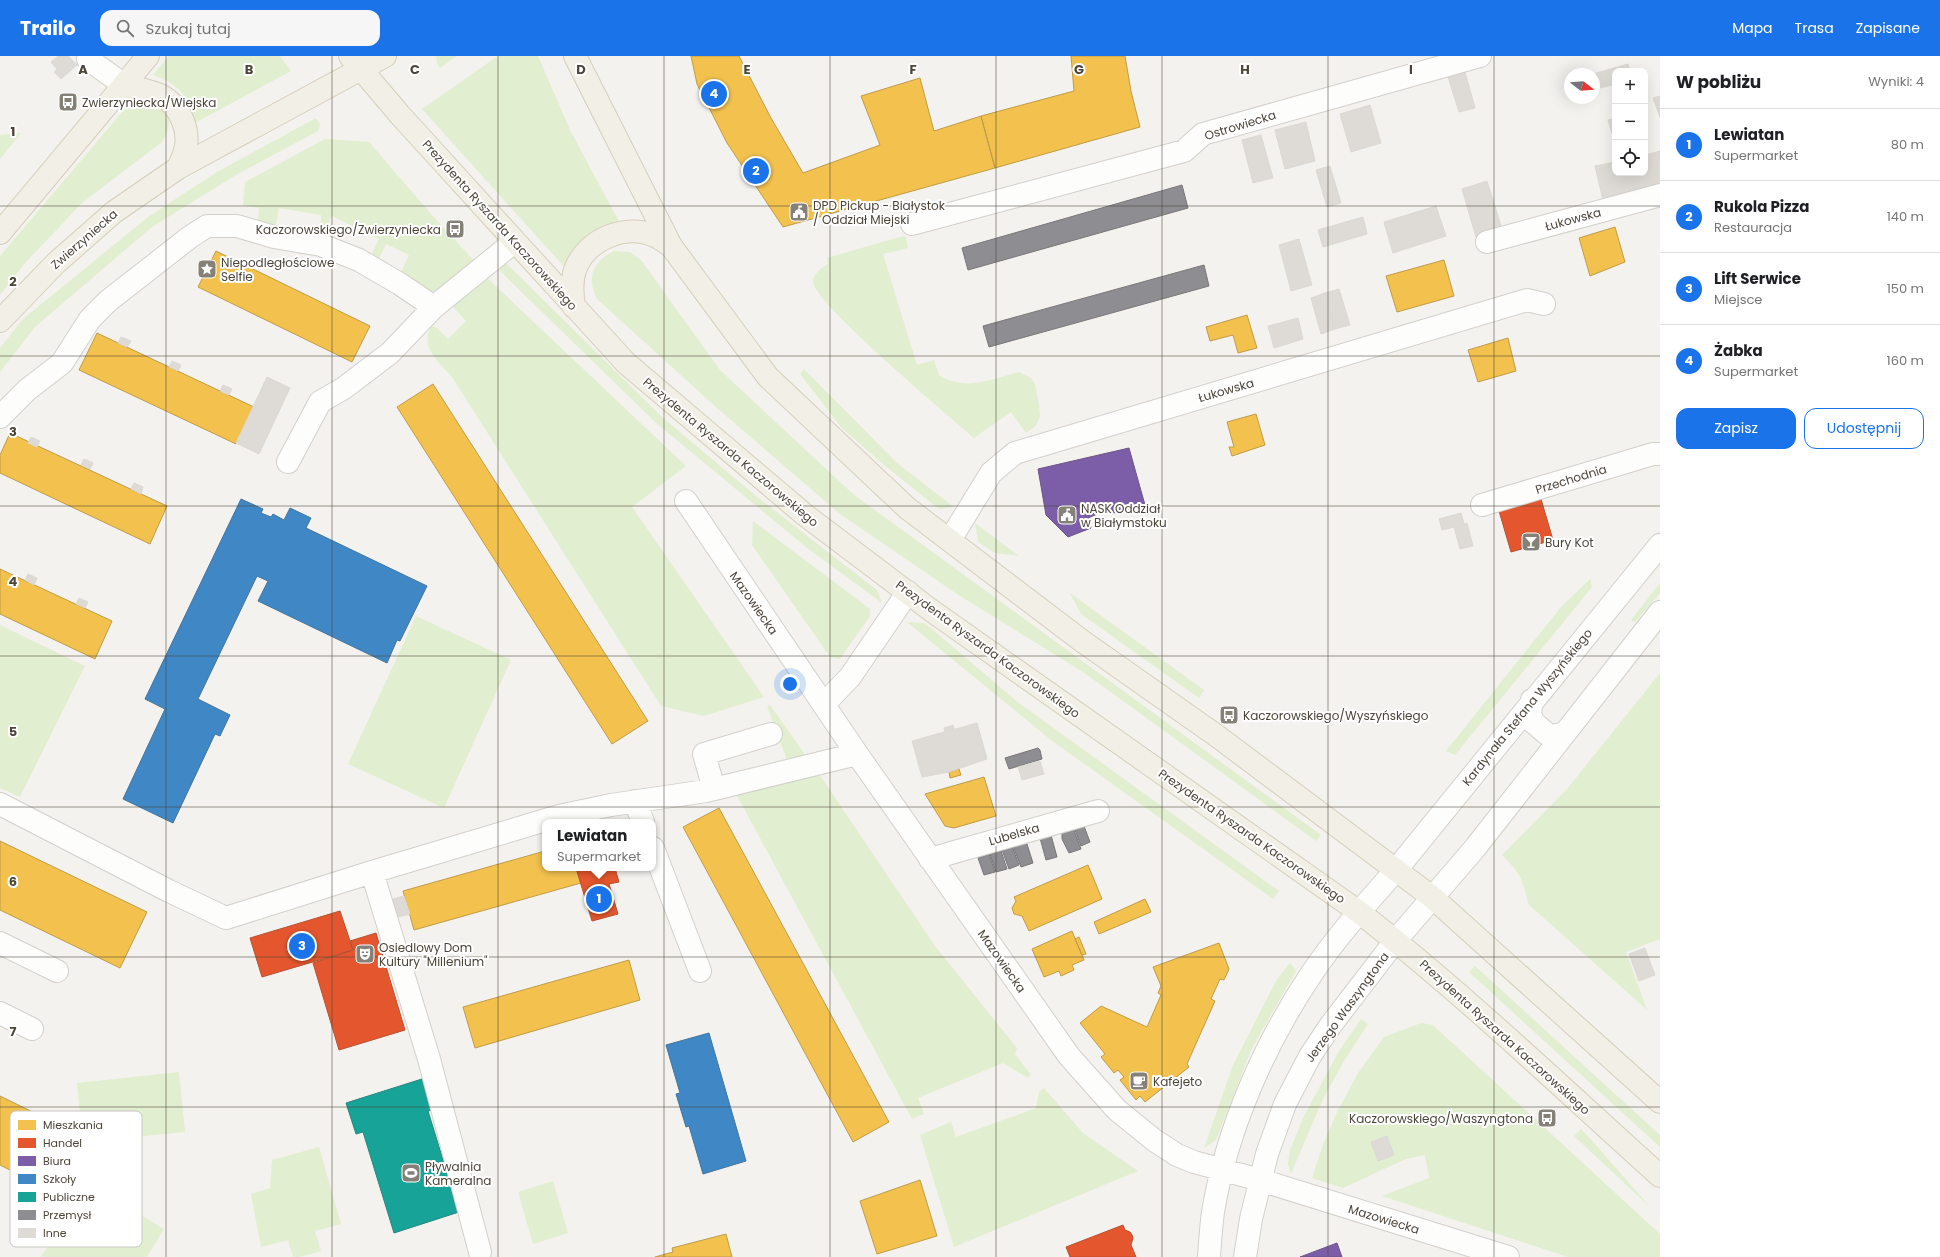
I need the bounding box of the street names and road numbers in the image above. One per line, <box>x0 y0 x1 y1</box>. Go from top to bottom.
street label: Ostrowiecka <box>1202 106 1278 144</box>
street label: Prezydenta Ryszarda Kaczorowskiego <box>419 136 582 314</box>
street label: Łukowska <box>1543 203 1603 235</box>
street label: Zwierzyniecka <box>47 205 121 273</box>
street label: Prezydenta Ryszarda Kaczorowskiego <box>640 373 823 531</box>
street label: Łukowska <box>1196 374 1256 406</box>
street label: Przechodnia <box>1533 460 1609 498</box>
street label: Mazowiecka <box>726 568 782 638</box>
street label: Prezydenta Ryszarda Kaczorowskiego <box>892 576 1084 722</box>
street label: Kardynała Stefana Wyszyńskiego <box>1458 624 1596 789</box>
street label: Prezydenta Ryszarda Kaczorowskiego <box>1155 765 1349 907</box>
street label: Lubelska <box>987 819 1041 849</box>
street label: Mazowiecka <box>974 926 1030 996</box>
street label: Jerzego Waszyngtona <box>1301 949 1393 1065</box>
street label: Prezydenta Ryszarda Kaczorowskiego <box>1416 956 1594 1119</box>
street label: Mazowiecka <box>1346 1200 1422 1238</box>

